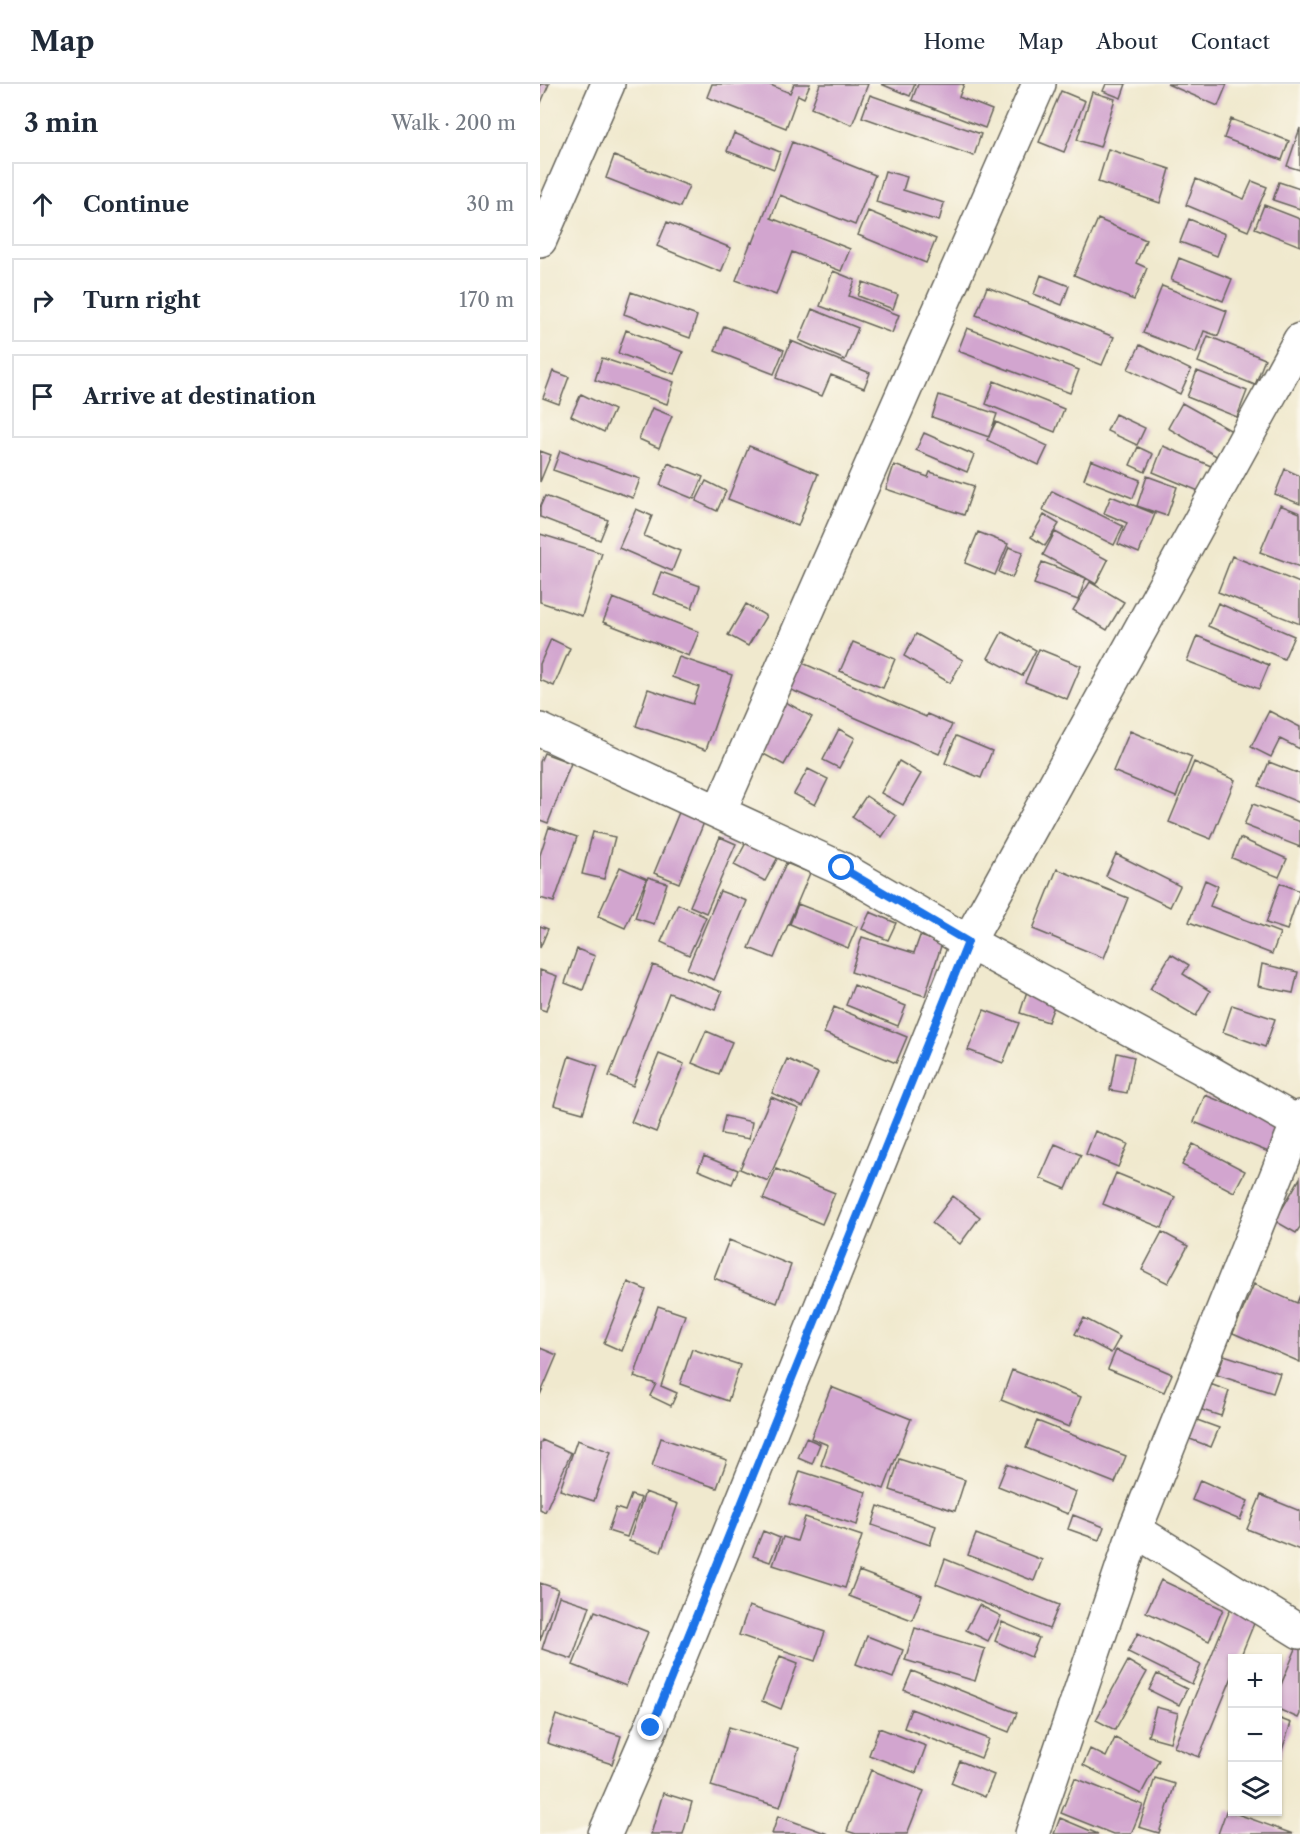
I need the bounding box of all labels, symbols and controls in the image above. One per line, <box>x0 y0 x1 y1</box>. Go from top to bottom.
text: Map <box>30 24 94 58</box>
text: Home <box>924 29 985 54</box>
text: Map <box>1018 29 1063 54</box>
text: About <box>1096 29 1158 54</box>
text: Contact <box>1191 29 1270 54</box>
text: 3 min <box>24 107 98 139</box>
text: Walk · 200 m <box>391 111 516 135</box>
icon: ahead <box>26 188 59 221</box>
text: Continue <box>83 191 189 218</box>
text: 30 m <box>466 192 514 216</box>
icon: right <box>26 284 59 317</box>
text: Turn right <box>83 287 201 314</box>
text: 170 m <box>459 288 514 312</box>
icon: arrive <box>26 380 59 413</box>
text: Arrive at destination <box>83 383 316 410</box>
route start <box>828 854 854 880</box>
map controls <box>1228 1654 1282 1816</box>
button: + <box>1228 1654 1282 1708</box>
button: − <box>1228 1708 1282 1762</box>
route end <box>637 1714 663 1740</box>
button: layers <box>1228 1762 1282 1816</box>

